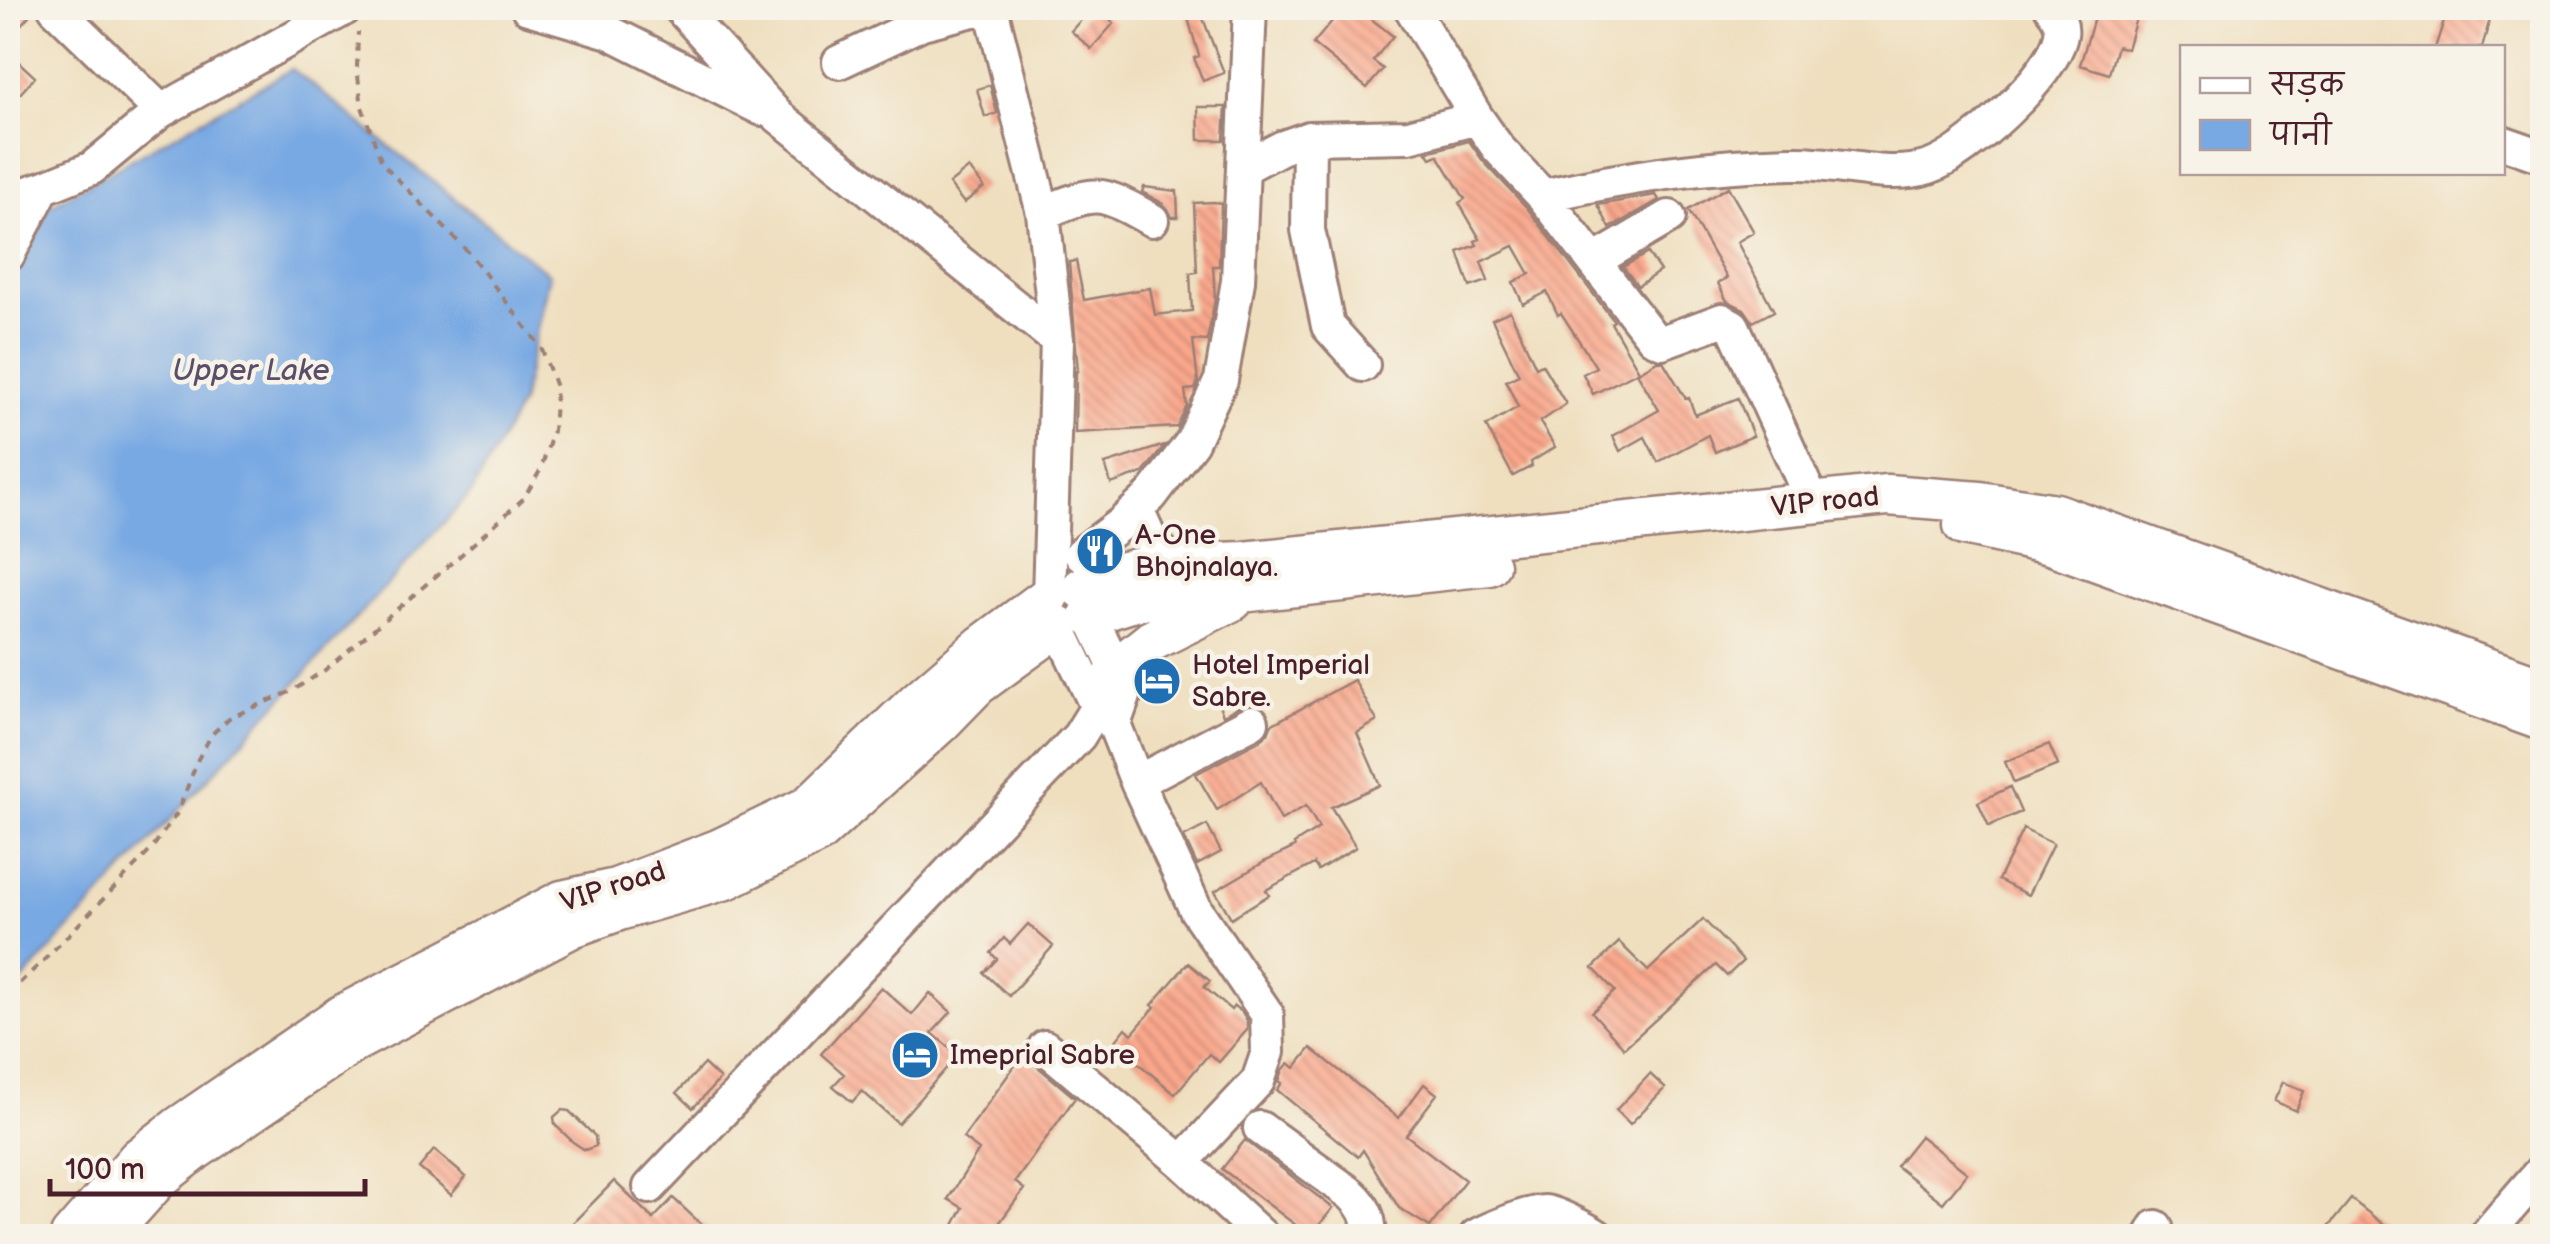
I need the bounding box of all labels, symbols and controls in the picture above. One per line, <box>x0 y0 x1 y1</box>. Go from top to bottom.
legend <box>2180 45 2505 175</box>
text: सड़क <box>2268 68 2346 104</box>
text: पानी <box>2268 112 2333 154</box>
water label: Upper Lake <box>172 353 330 389</box>
street label: VIP road <box>1769 480 1881 524</box>
place label: A-One Bhojnalaya. <box>1135 519 1278 584</box>
restaurant icon: A-One Bhojnalaya. <box>1074 525 1126 577</box>
place label: Hotel Imperial Sabre. <box>1192 649 1370 714</box>
hotel icon: Hotel Imperial Sabre. <box>1131 655 1183 707</box>
street label: VIP road <box>556 855 670 919</box>
hotel icon: Imeprial Sabre <box>889 1029 941 1081</box>
place label: Imeprial Sabre <box>950 1039 1135 1072</box>
scale bar <box>50 1134 365 1196</box>
text: 100 m <box>65 1152 145 1188</box>

